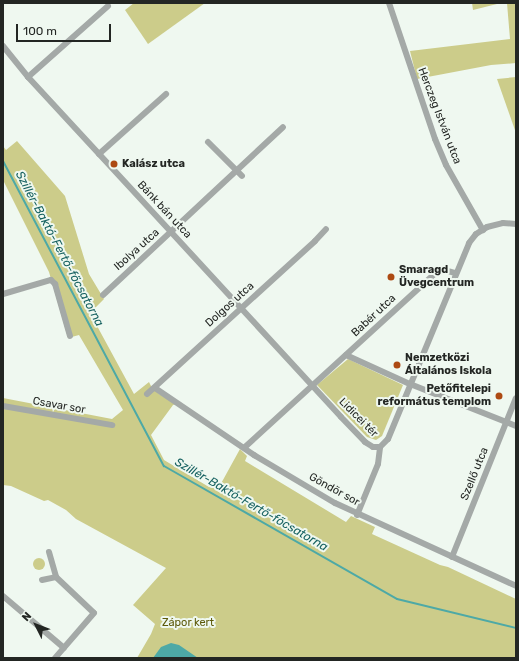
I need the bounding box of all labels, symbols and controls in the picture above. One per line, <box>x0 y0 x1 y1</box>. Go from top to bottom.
scale bar <box>18 16 113 42</box>
text: 100 m <box>23 24 57 38</box>
street label: Herczeg István utca <box>414 66 464 166</box>
place label: Kalász utca <box>122 157 185 171</box>
marker: Kalász utca <box>109 159 119 169</box>
water label: Szillér-Baktó-Fertő-főcsatorna <box>12 169 106 329</box>
street label: Bánk bán utca <box>134 179 194 241</box>
street label: Ibolya utca <box>112 226 162 274</box>
place label: Smaragd Üvegcentrum <box>399 264 474 290</box>
marker: Smaragd Üvegcentrum <box>386 272 396 282</box>
street label: Dolgos utca <box>203 280 257 330</box>
street label: Babér utca <box>349 292 399 340</box>
place label: Nemzetközi Általános Iskola <box>405 352 492 378</box>
marker: Nemzetközi Általános Iskola <box>392 360 402 370</box>
place label: Petőfitelepi református templom <box>377 383 491 409</box>
marker: Petőfitelepi református templom <box>494 391 504 401</box>
street label: Csavar sor <box>31 395 87 417</box>
street label: Lidicei tér <box>336 396 380 440</box>
street label: Szellő utca <box>458 446 492 502</box>
water label: Szillér-Baktó-Fertő-főcsatorna <box>172 455 330 555</box>
street label: Göndör sor <box>306 471 362 509</box>
north arrow <box>16 605 56 645</box>
text: N <box>19 609 34 624</box>
park label: Zápor kert <box>162 616 214 630</box>

